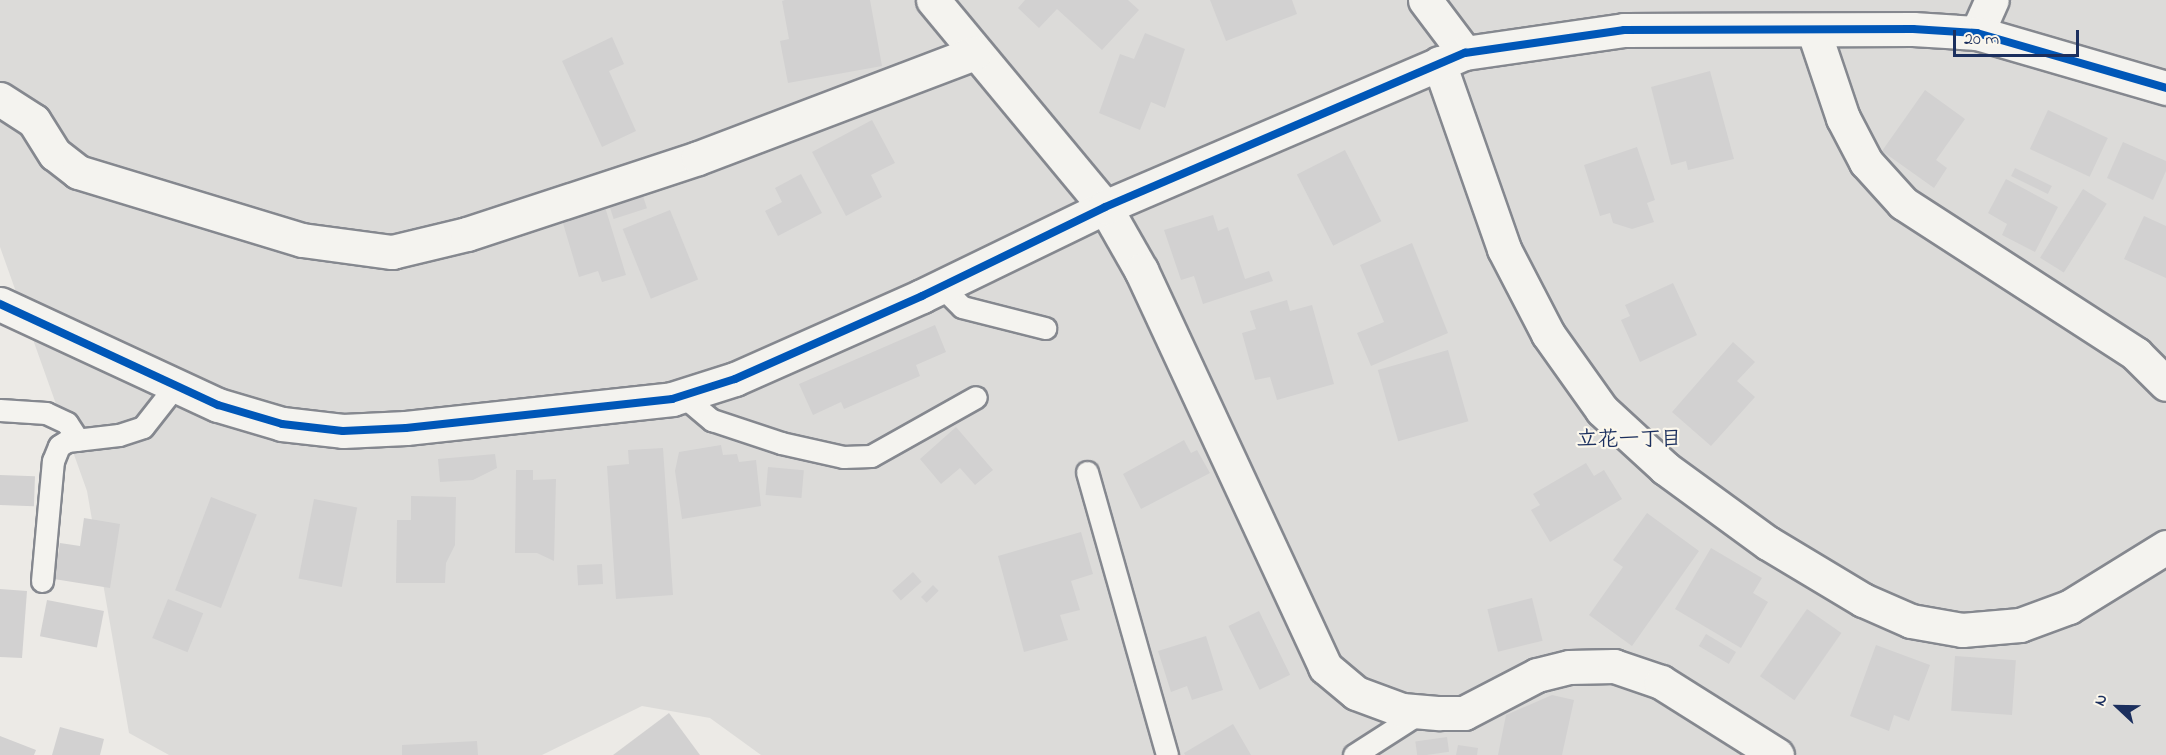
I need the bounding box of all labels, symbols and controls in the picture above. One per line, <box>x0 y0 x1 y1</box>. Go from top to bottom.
scale bar <box>1956 18 2082 56</box>
text: 20 m <box>1964 27 1999 53</box>
district label: 立花一丁目 <box>1577 427 1681 453</box>
north arrow <box>2088 677 2148 737</box>
text: N <box>2088 691 2114 710</box>

